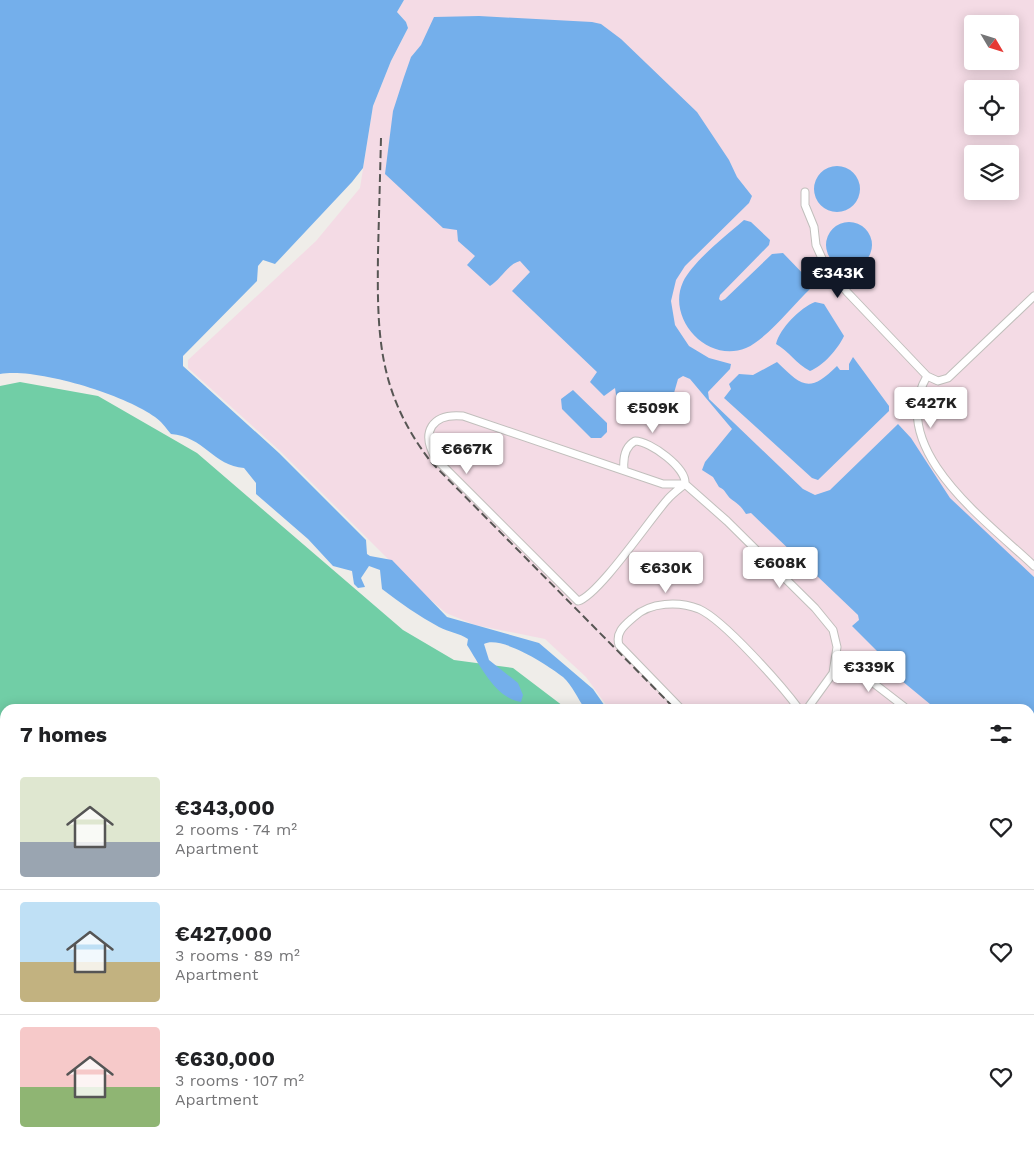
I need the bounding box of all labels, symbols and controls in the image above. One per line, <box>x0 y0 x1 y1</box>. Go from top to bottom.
north arrow <box>964 15 1019 70</box>
map controls <box>964 15 1019 200</box>
button: locate <box>964 80 1019 135</box>
button: layers <box>964 145 1019 200</box>
pin: €343K <box>803 256 873 299</box>
text: €343K <box>812 263 864 282</box>
pin: €427K <box>896 386 966 429</box>
pin: €509K <box>618 392 688 434</box>
text: €427K <box>905 393 957 412</box>
text: €509K <box>627 398 679 417</box>
pin: €667K <box>432 432 502 475</box>
text: €667K <box>441 439 493 458</box>
pin: €608K <box>745 546 815 589</box>
pin: €630K <box>631 552 701 594</box>
text: €608K <box>754 553 806 572</box>
text: €630K <box>640 558 692 577</box>
pin: €339K <box>834 650 904 693</box>
text: €339K <box>843 657 895 676</box>
icon: filters <box>987 720 1015 748</box>
text: 7 homes <box>20 722 107 747</box>
text: €343,000 <box>175 795 275 820</box>
icon: home <box>60 797 120 857</box>
icon: heart <box>987 813 1015 841</box>
text: 2 rooms · 74 m² <box>175 820 297 839</box>
text: Apartment <box>175 839 258 858</box>
text: €427,000 <box>175 921 272 946</box>
icon: home <box>60 922 120 982</box>
icon: heart <box>987 938 1015 966</box>
text: 3 rooms · 89 m² <box>175 946 300 965</box>
text: Apartment <box>175 965 258 984</box>
text: €630,000 <box>175 1046 275 1071</box>
icon: home <box>60 1047 120 1107</box>
icon: heart <box>987 1063 1015 1091</box>
text: 3 rooms · 107 m² <box>175 1071 304 1090</box>
text: Apartment <box>175 1090 258 1109</box>

